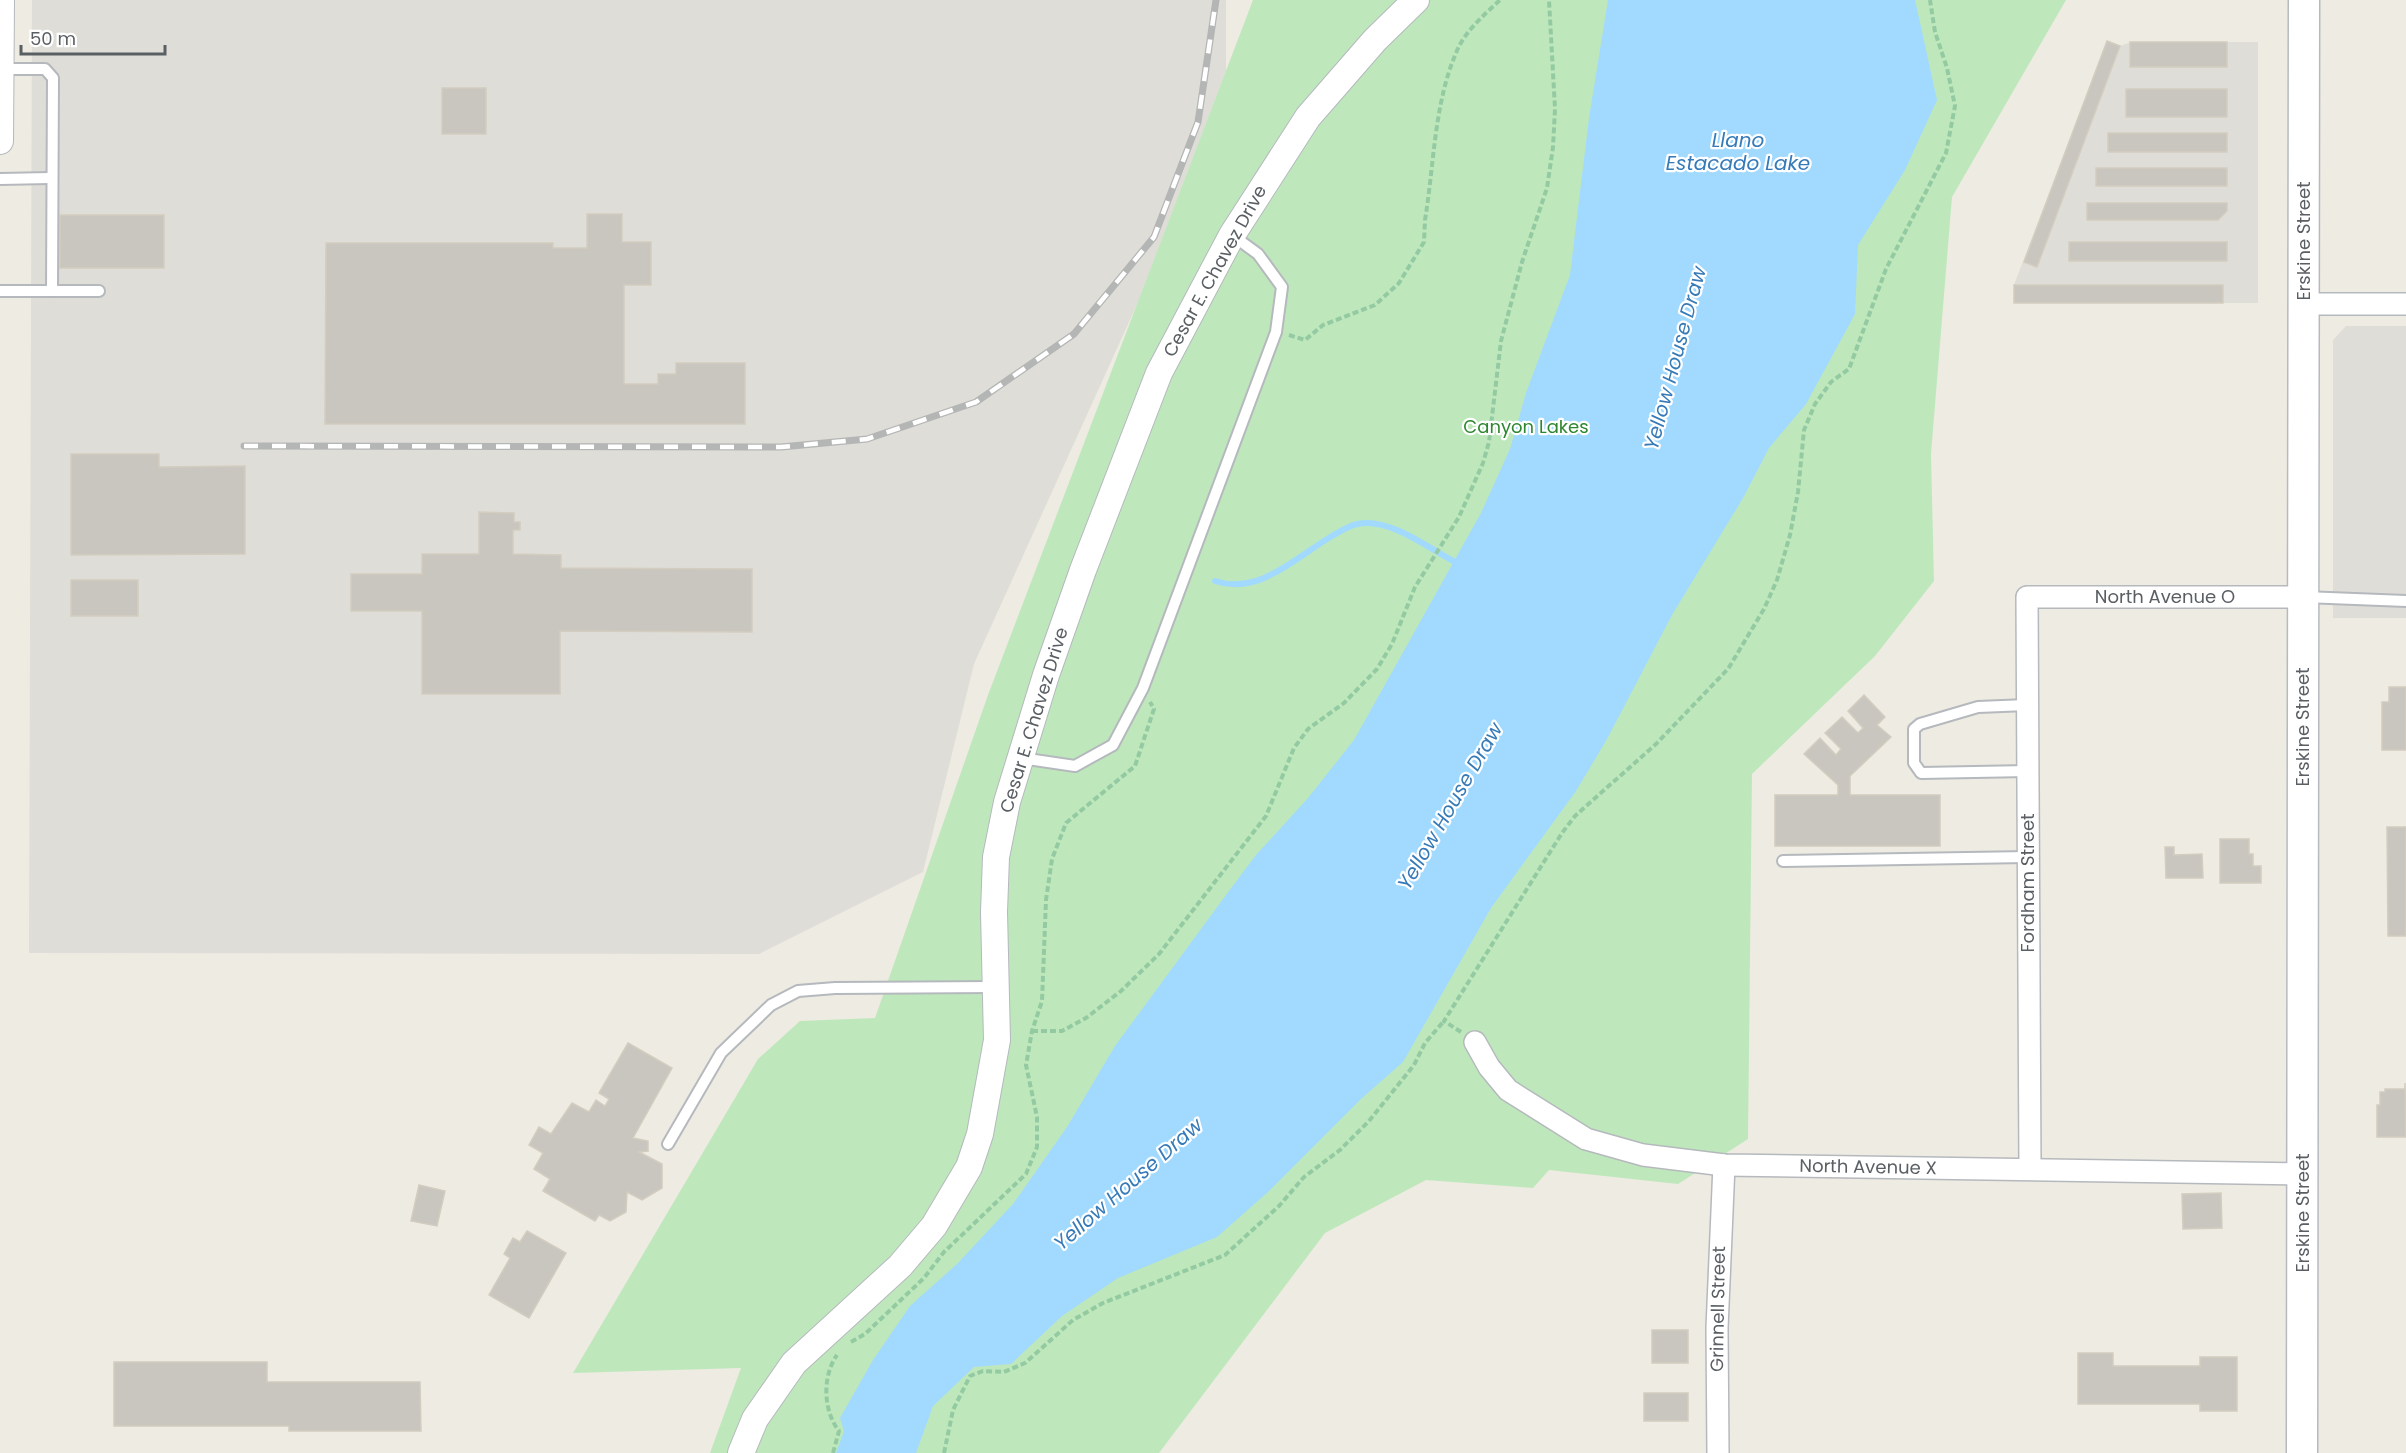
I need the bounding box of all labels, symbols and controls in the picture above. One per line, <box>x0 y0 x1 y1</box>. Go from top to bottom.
scale bar <box>21 18 165 56</box>
text: 50 m <box>30 26 76 51</box>
water label: Llano Estacado Lake <box>1666 126 1810 177</box>
street label: Cesar E. Chavez Drive <box>1157 180 1272 361</box>
street label: Erskine Street <box>2291 181 2316 301</box>
water label: Yellow House Draw <box>1637 262 1713 453</box>
park label: Canyon Lakes <box>1463 414 1589 439</box>
street label: North Avenue O <box>2095 584 2235 609</box>
street label: Cesar E. Chavez Drive <box>993 624 1074 816</box>
street label: Erskine Street <box>2290 667 2315 787</box>
water label: Yellow House Draw <box>1391 716 1510 895</box>
street label: Fordham Street <box>2015 813 2040 953</box>
water label: Yellow House Draw <box>1048 1110 1210 1257</box>
street label: North Avenue X <box>1799 1153 1937 1180</box>
street label: Erskine Street <box>2290 1153 2315 1273</box>
street label: Grinnell Street <box>1704 1246 1731 1372</box>

